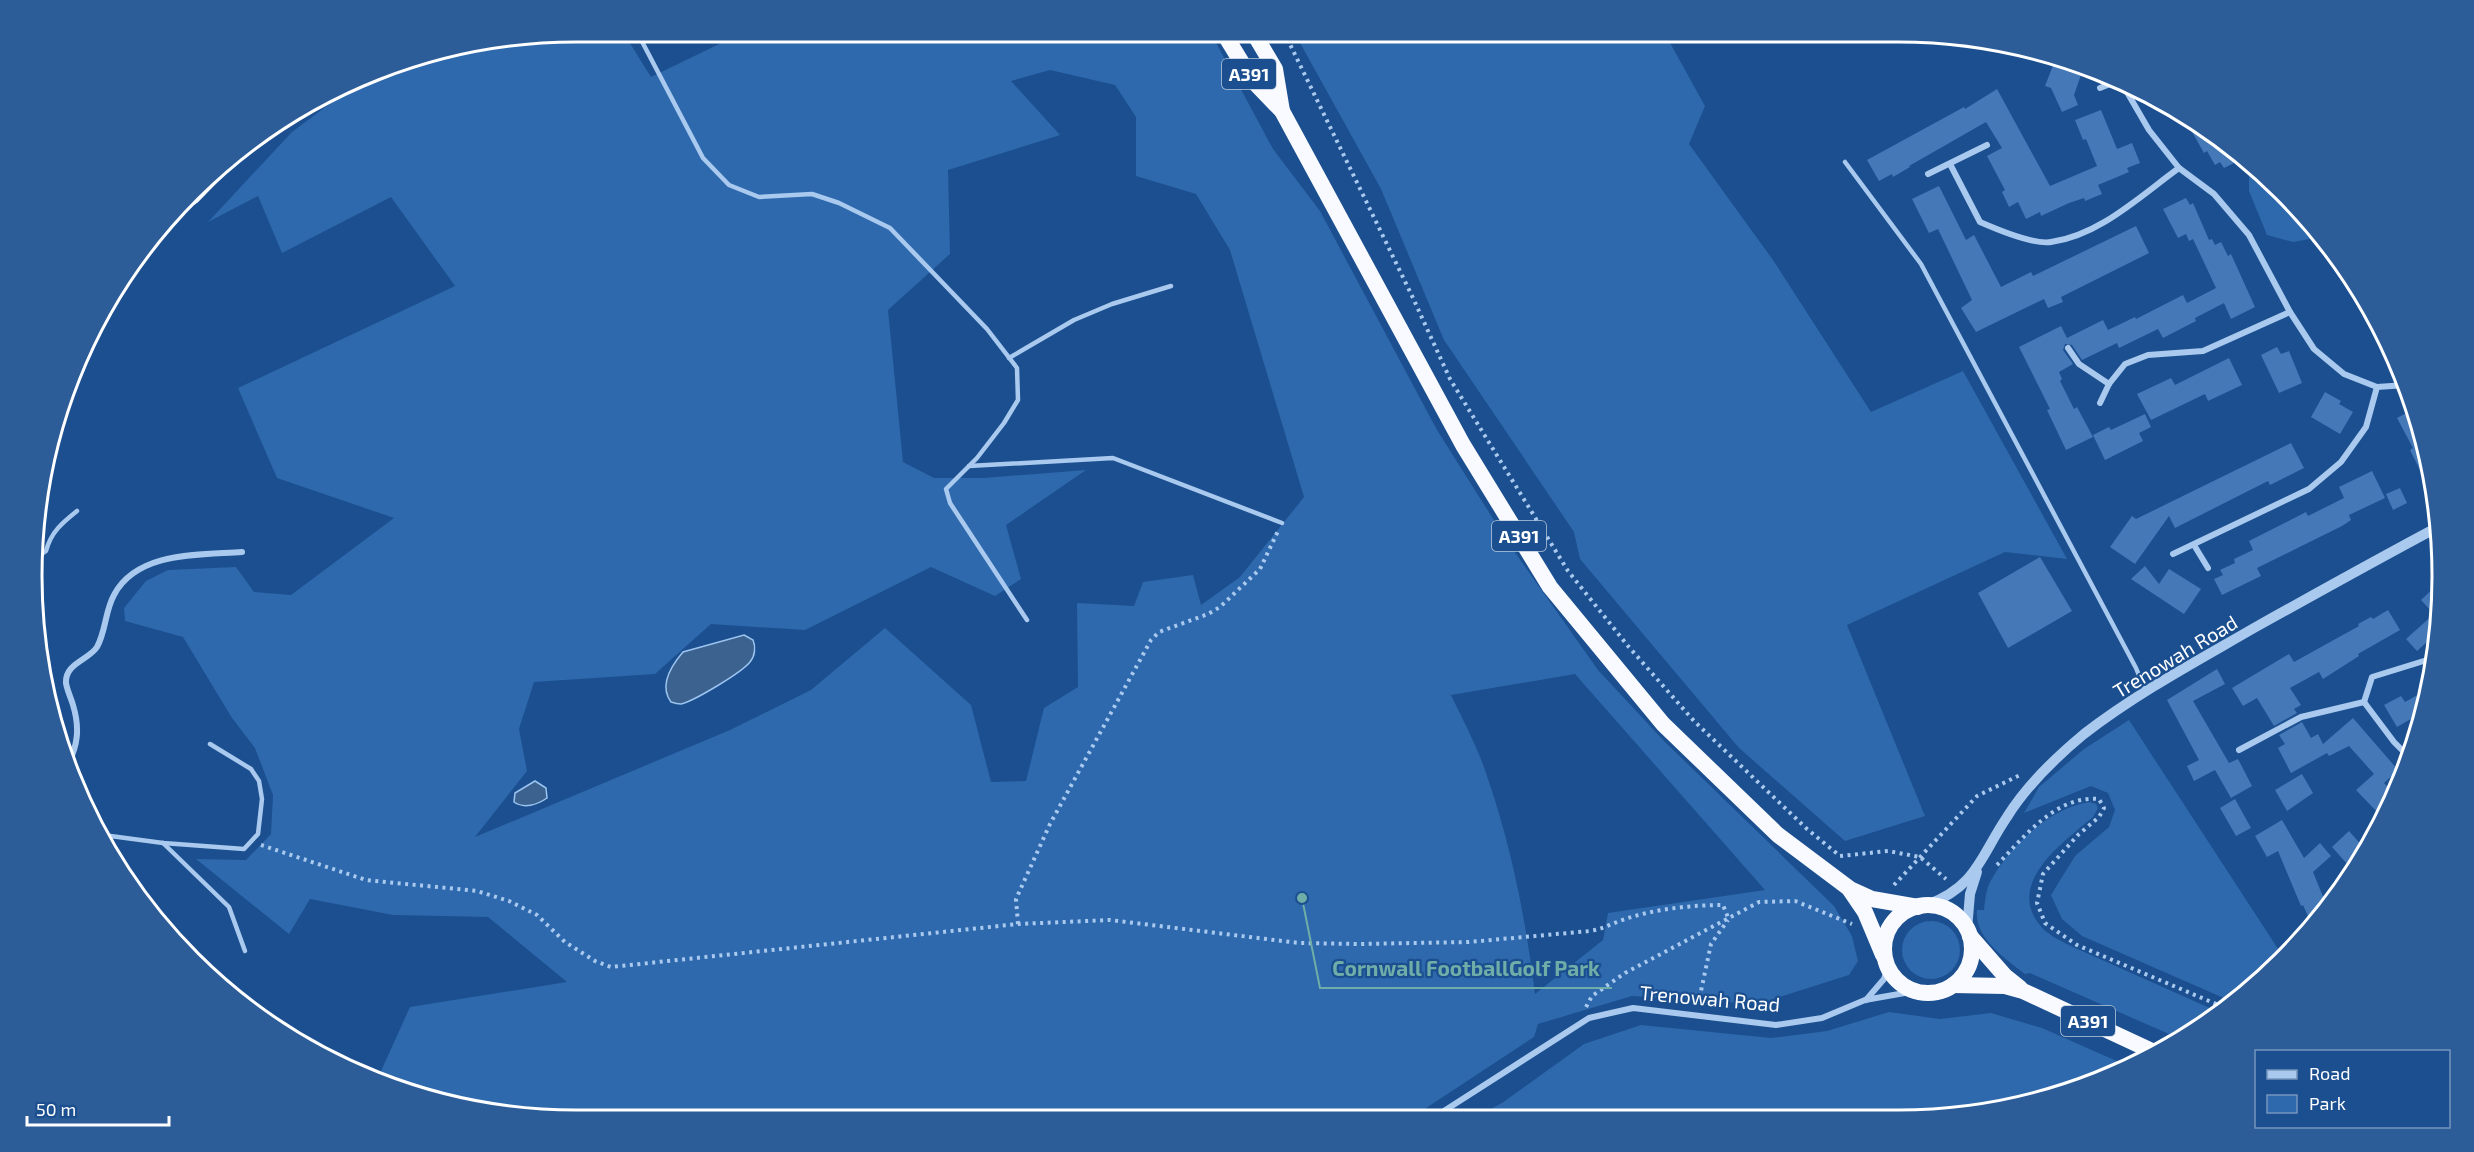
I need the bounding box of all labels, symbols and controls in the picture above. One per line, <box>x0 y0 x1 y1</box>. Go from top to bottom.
road number: A391 <box>1222 59 1276 89</box>
road number: A391 <box>1492 521 1546 551</box>
street label: Trenowah Road <box>2109 609 2241 703</box>
callout: Cornwall FootballGolf Park <box>1320 949 1612 988</box>
text: Cornwall FootballGolf Park <box>1332 955 1600 980</box>
street label: Trenowah Road <box>1639 980 1781 1016</box>
road number: A391 <box>2061 1006 2115 1036</box>
legend <box>2255 1050 2450 1128</box>
text: Road <box>2309 1062 2350 1084</box>
scale bar <box>27 1089 170 1127</box>
text: Park <box>2309 1092 2346 1114</box>
text: 50 m <box>36 1098 76 1120</box>

